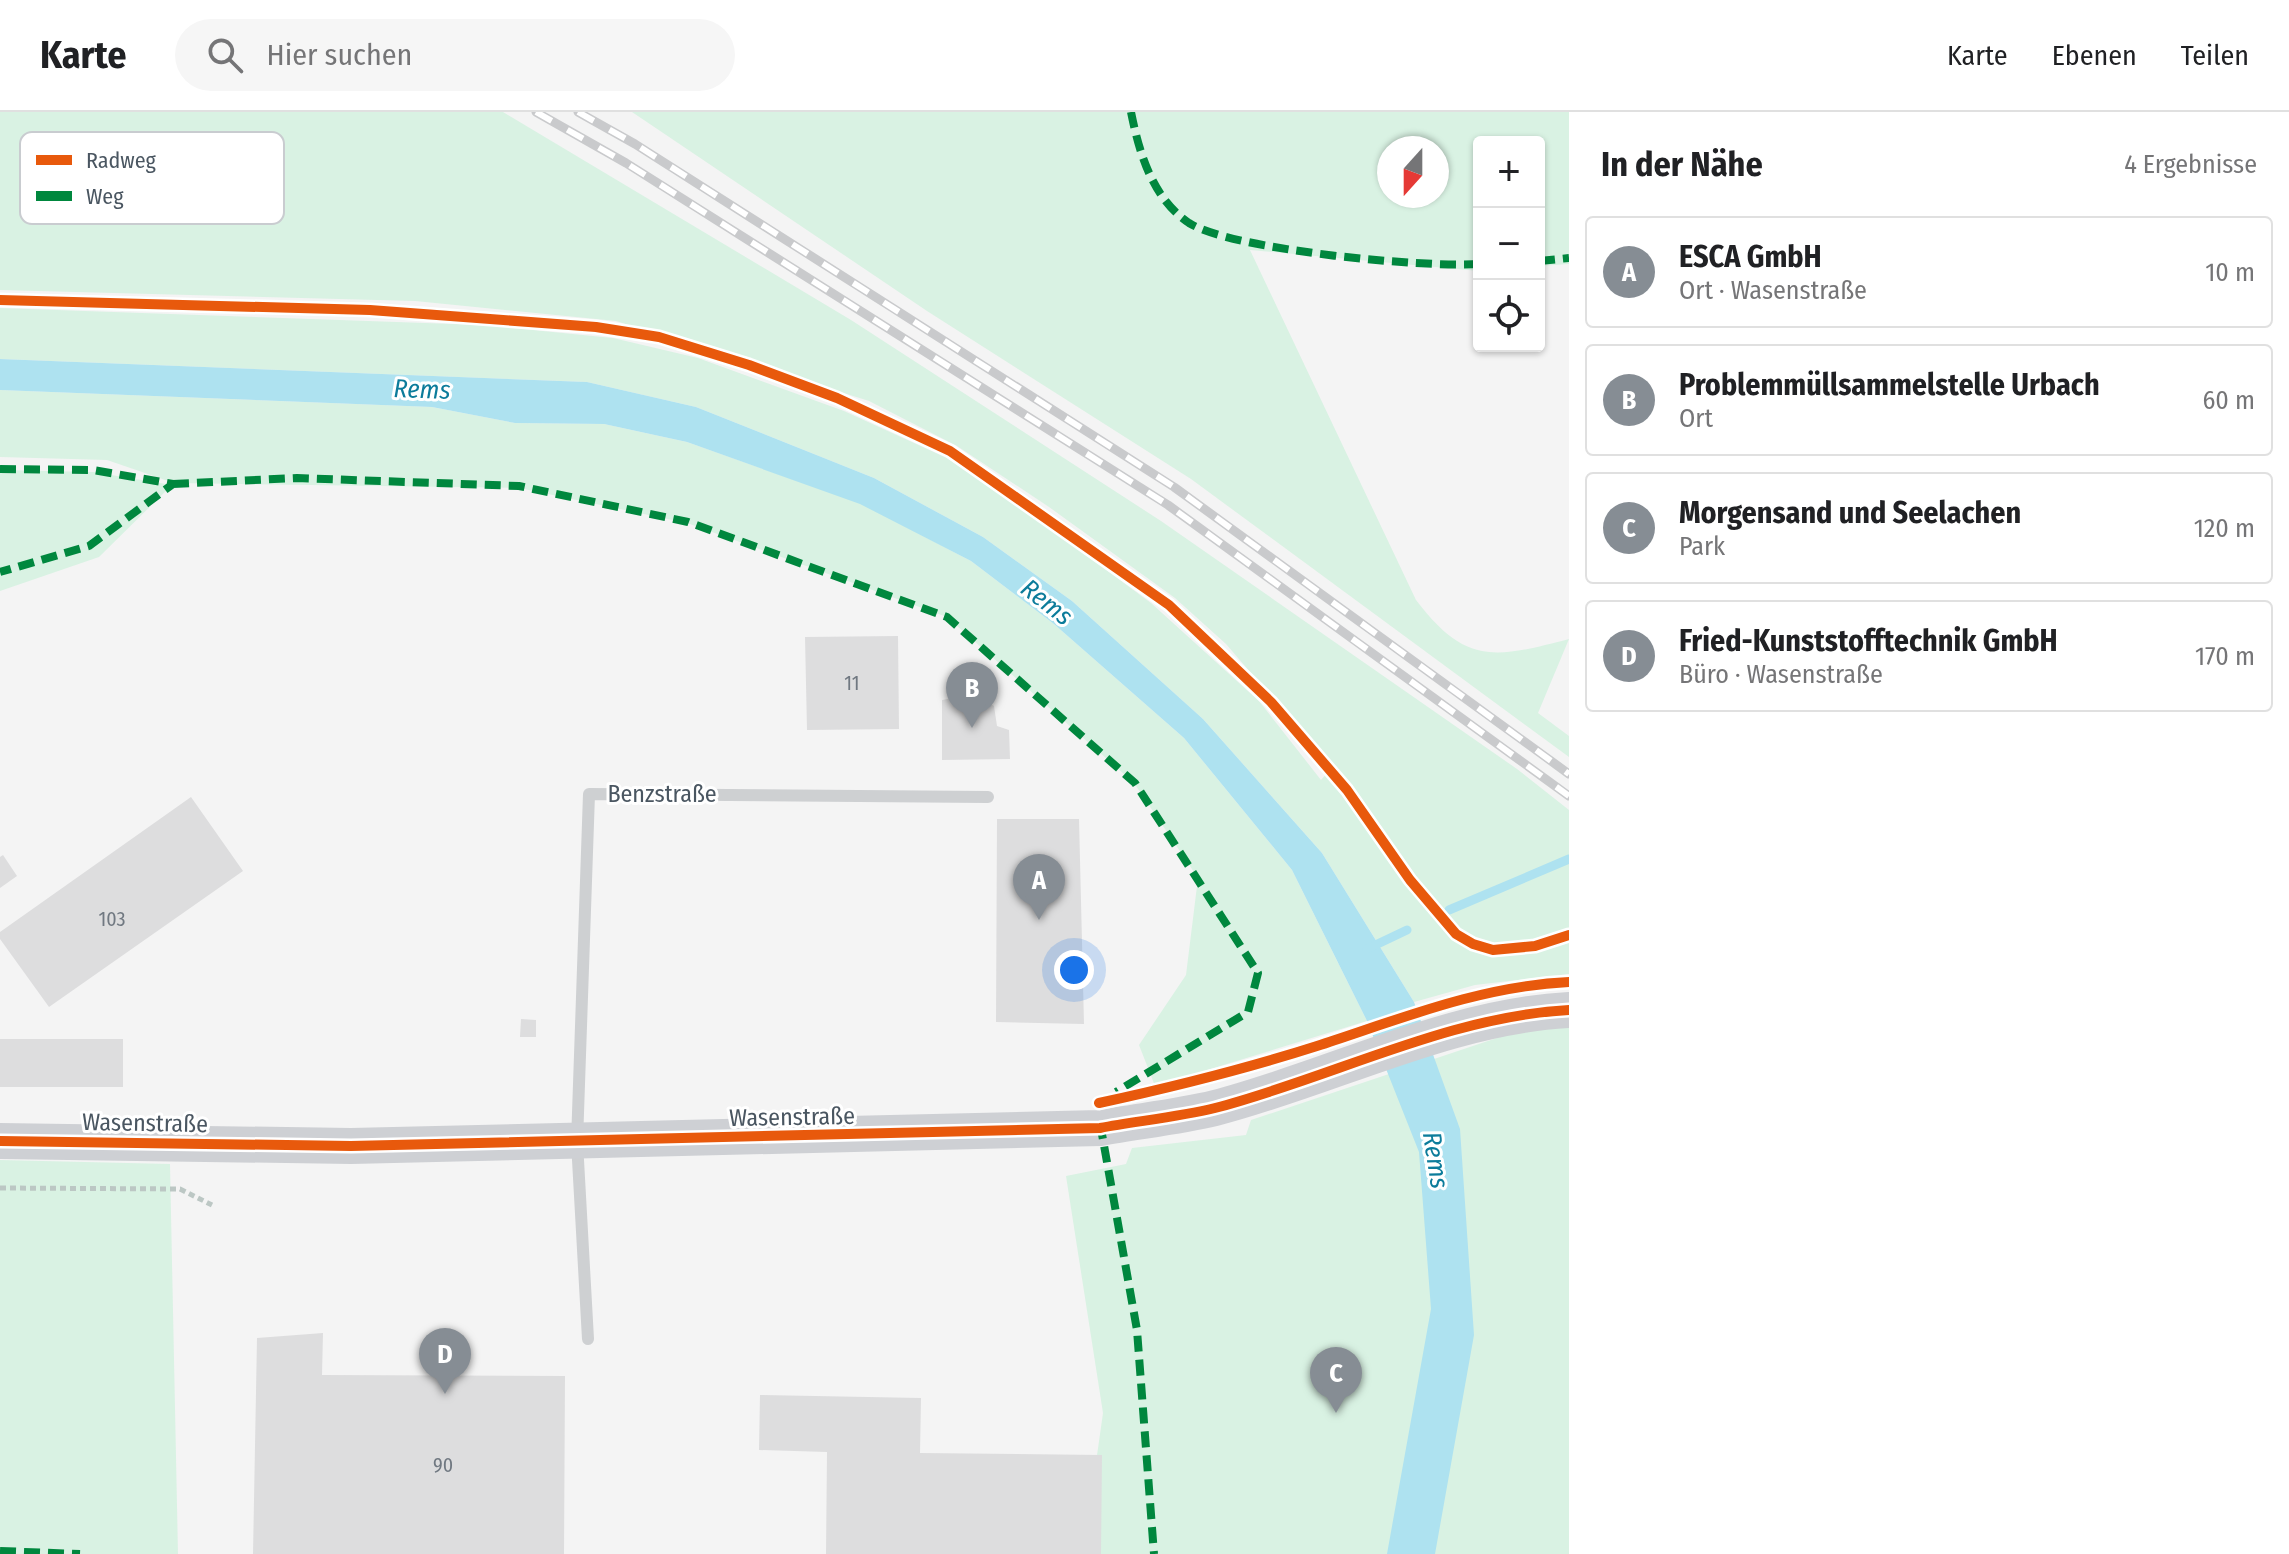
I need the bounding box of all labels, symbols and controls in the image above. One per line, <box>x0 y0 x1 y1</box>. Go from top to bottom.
search box <box>175 19 735 91</box>
text: Karte <box>40 32 127 78</box>
icon: search <box>203 33 247 77</box>
text: Hier suchen <box>267 37 412 73</box>
text: Karte <box>1947 39 2008 72</box>
text: Ebenen <box>2052 39 2137 72</box>
text: Teilen <box>2181 39 2249 72</box>
legend <box>20 132 284 224</box>
north arrow <box>1377 136 1449 208</box>
map controls <box>1473 136 1545 352</box>
button: + <box>1473 136 1545 208</box>
text: In der Nähe <box>1601 144 1763 185</box>
text: Radweg <box>86 147 157 174</box>
text: 4 Ergebnisse <box>2124 149 2257 180</box>
text: Weg <box>86 183 124 210</box>
button: − <box>1473 208 1545 280</box>
text: ESCA GmbH <box>1679 239 1822 275</box>
text: A <box>1622 257 1636 288</box>
text: 10 m <box>2205 257 2255 288</box>
text: Ort · Wasenstraße <box>1679 275 1867 306</box>
button: locate <box>1473 280 1545 352</box>
text: Problemmüllsammelstelle Urbach <box>1679 367 2100 403</box>
water label: Rems <box>393 373 451 406</box>
text: B <box>1622 385 1636 416</box>
text: 60 m <box>2202 385 2255 416</box>
text: Ort <box>1679 403 1713 434</box>
text: Morgensand und Seelachen <box>1679 495 2021 531</box>
text: C <box>1622 513 1636 544</box>
text: 120 m <box>2194 513 2255 544</box>
text: Park <box>1679 531 1725 562</box>
water label: Rems <box>1015 573 1079 632</box>
text: Fried-Kunststofftechnik GmbH <box>1679 623 2058 659</box>
text: D <box>1621 641 1637 672</box>
text: 170 m <box>2195 641 2255 672</box>
text: Büro · Wasenstraße <box>1679 659 1883 690</box>
pin: B <box>946 662 998 728</box>
house number: 11 <box>844 671 860 695</box>
street label: Benzstraße <box>607 780 717 808</box>
pin: A <box>1013 854 1065 920</box>
house number: 103 <box>98 907 126 931</box>
your location <box>1054 950 1094 990</box>
street label: Wasenstraße <box>729 1102 855 1132</box>
street label: Wasenstraße <box>82 1108 208 1138</box>
water label: Rems <box>1416 1130 1455 1191</box>
pin: D <box>419 1328 471 1394</box>
pin: C <box>1310 1347 1362 1413</box>
house number: 90 <box>433 1453 453 1477</box>

